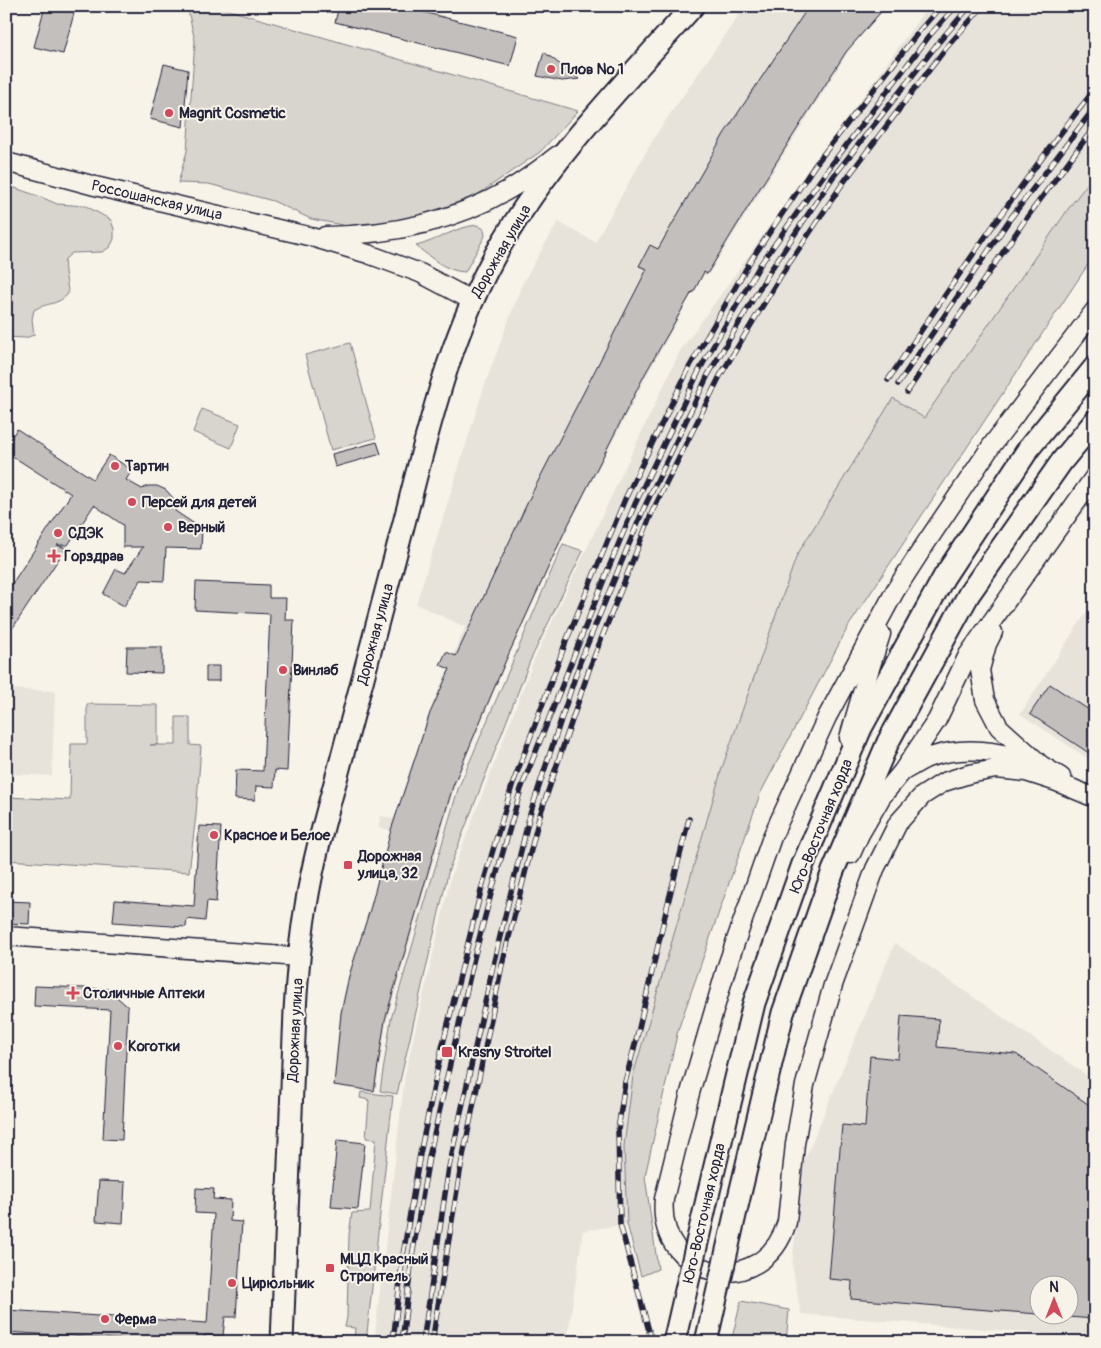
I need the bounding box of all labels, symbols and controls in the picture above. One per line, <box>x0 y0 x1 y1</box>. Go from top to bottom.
place label: Плов № 1 <box>561 60 624 79</box>
marker: Плов № 1 <box>545 63 557 75</box>
place label: Magnit Cosmetic <box>179 104 286 123</box>
marker: Magnit Cosmetic <box>163 107 175 119</box>
street label: Россошанская улица <box>90 176 224 225</box>
street label: Дорожная улица <box>467 201 536 302</box>
place label: Тартин <box>124 457 170 476</box>
marker: Тартин <box>109 460 121 472</box>
place label: Персей для детей <box>142 493 257 512</box>
marker: Персей для детей <box>126 496 138 508</box>
place label: Верный <box>178 518 225 537</box>
marker: Верный <box>162 521 174 533</box>
place label: СДЭК <box>68 524 104 543</box>
marker: СДЭК <box>52 527 64 539</box>
place label: Горздрав <box>64 547 124 566</box>
marker: Горздрав <box>48 550 60 562</box>
street label: Дорожная улица <box>353 581 398 688</box>
place label: Винлаб <box>293 661 339 680</box>
marker: Винлаб <box>277 664 289 676</box>
street label: Юго-Восточная хорда <box>786 756 857 896</box>
place label: Красное и Белое <box>224 826 331 845</box>
marker: Красное и Белое <box>208 829 220 841</box>
place label: Дорожная улица, 32 <box>357 847 421 883</box>
marker: Дорожная улица, 32 <box>342 859 354 871</box>
street label: Дорожная улица <box>283 978 308 1083</box>
place label: Столичные Аптеки <box>83 984 205 1003</box>
marker: Столичные Аптеки <box>67 987 79 999</box>
place label: Коготки <box>128 1037 180 1056</box>
marker: Коготки <box>112 1040 124 1052</box>
place label: Krasny Stroitel <box>458 1043 552 1062</box>
marker: Krasny Stroitel <box>440 1045 454 1059</box>
street label: Юго-Восточная хорда <box>679 1141 730 1285</box>
place label: МЦД Красный Строитель <box>340 1250 428 1286</box>
marker: МЦД Красный Строитель <box>324 1262 336 1274</box>
place label: Цирюльник <box>242 1274 315 1293</box>
north arrow <box>1028 1276 1078 1326</box>
marker: Цирюльник <box>226 1277 238 1289</box>
text: N <box>1049 1279 1059 1296</box>
place label: Ферма <box>114 1310 156 1329</box>
marker: Ферма <box>99 1313 111 1325</box>

